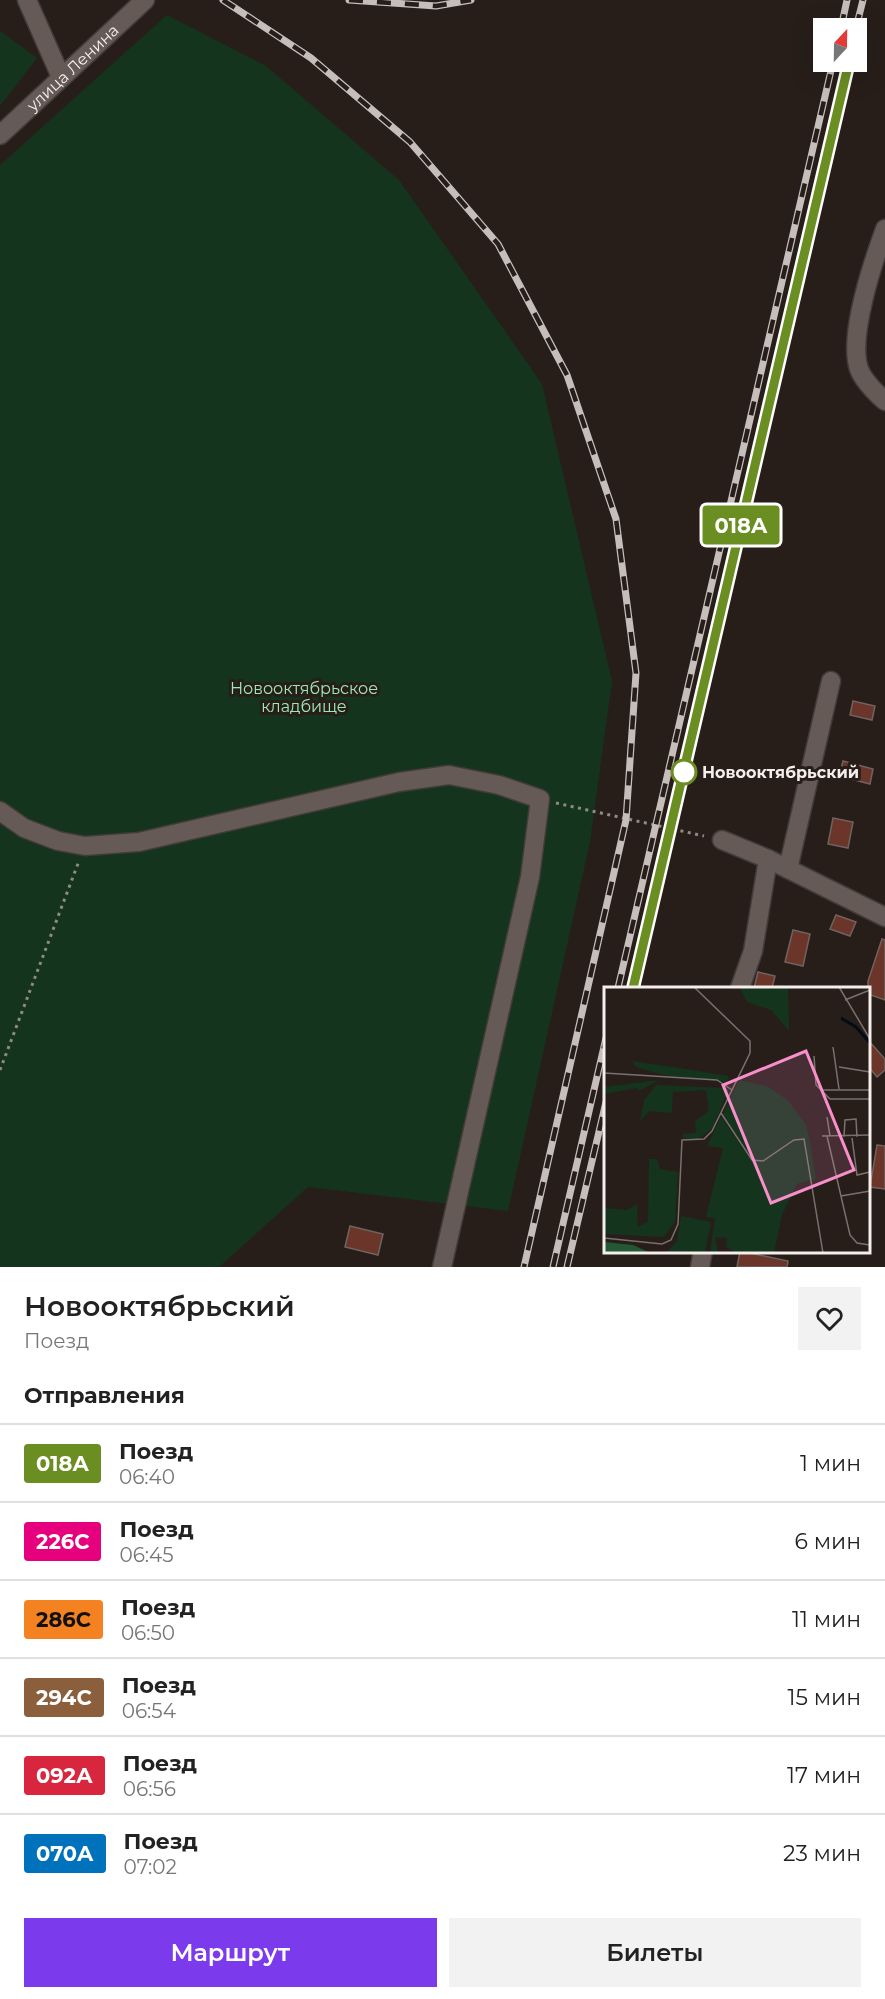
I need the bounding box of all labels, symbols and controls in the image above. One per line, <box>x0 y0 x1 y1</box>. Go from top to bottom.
north arrow <box>813 18 867 72</box>
map controls <box>813 18 867 72</box>
street label: улица Ленина <box>22 20 122 116</box>
line badge: 018А <box>699 506 783 544</box>
text: 018А <box>715 513 767 538</box>
park label: Новооктябрьское кладбище <box>230 679 378 716</box>
marker: Новооктябрьский <box>671 759 697 785</box>
place label: Новооктябрьский <box>702 763 859 782</box>
inset map <box>604 987 870 1252</box>
button: heart <box>798 1287 861 1350</box>
text: Новооктябрьский <box>24 1289 295 1323</box>
text: Поезд <box>24 1329 89 1353</box>
text: Отправления <box>24 1382 185 1409</box>
text: Поезд <box>119 1438 193 1465</box>
text: 1 мин <box>800 1450 861 1477</box>
text: 018А <box>36 1451 89 1476</box>
text: 06:40 <box>119 1465 175 1489</box>
text: Поезд <box>119 1516 194 1543</box>
text: 6 мин <box>794 1528 861 1555</box>
text: 226С <box>36 1529 89 1554</box>
text: 06:45 <box>119 1543 174 1567</box>
text: Поезд <box>121 1594 195 1621</box>
text: 11 мин <box>792 1606 861 1633</box>
text: 286С <box>36 1607 91 1632</box>
text: 06:50 <box>121 1621 175 1645</box>
text: Поезд <box>122 1672 196 1699</box>
text: 15 мин <box>787 1684 861 1711</box>
text: 294С <box>36 1685 92 1710</box>
text: 06:54 <box>122 1699 176 1723</box>
text: Поезд <box>123 1750 197 1777</box>
text: 17 мин <box>787 1762 861 1789</box>
text: 092А <box>36 1763 93 1788</box>
text: 06:56 <box>123 1777 176 1801</box>
text: Поезд <box>124 1828 198 1855</box>
text: 23 мин <box>783 1840 861 1867</box>
text: 070А <box>36 1841 94 1866</box>
text: 07:02 <box>124 1855 177 1879</box>
button: Маршрут <box>24 1918 437 1987</box>
button: Билеты <box>449 1918 861 1987</box>

